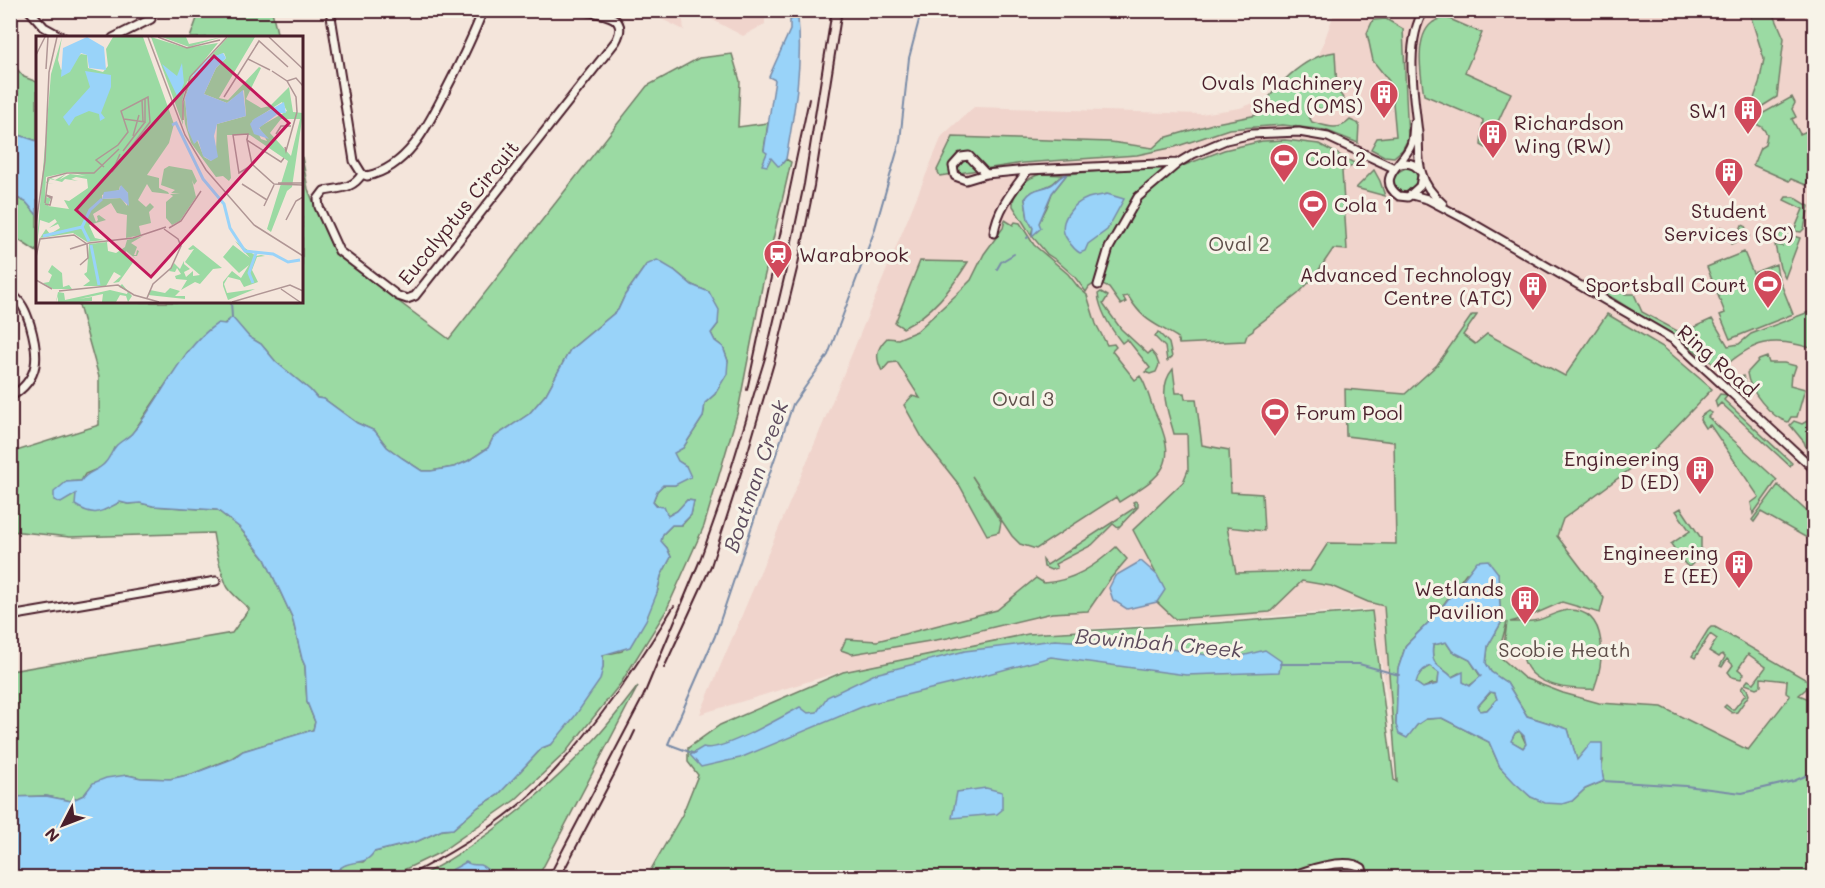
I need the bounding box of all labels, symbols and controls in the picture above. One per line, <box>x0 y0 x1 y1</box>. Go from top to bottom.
inset map <box>36 36 303 303</box>
place label: Ovals Machinery Shed (OMS) <box>1201 69 1363 118</box>
building icon: Ovals Machinery Shed (OMS) <box>1368 78 1400 120</box>
building icon: SW1 <box>1732 94 1764 136</box>
place label: SW1 <box>1689 97 1727 123</box>
place label: Richardson Wing (RW) <box>1514 109 1624 158</box>
building icon: Richardson Wing (RW) <box>1477 118 1509 160</box>
street label: Eucalyptus Circuit <box>392 135 524 289</box>
sports icon: Cola 2 <box>1268 142 1300 184</box>
place label: Cola 2 <box>1305 145 1366 171</box>
building icon: Student Services (SC) <box>1713 156 1745 198</box>
sports icon: Cola 1 <box>1297 188 1329 230</box>
place label: Cola 1 <box>1334 191 1393 217</box>
place label: Student Services (SC) <box>1664 197 1794 246</box>
park label: Oval 2 <box>1208 230 1270 256</box>
station icon: Warabrook <box>762 238 794 280</box>
place label: Warabrook <box>799 241 909 267</box>
place label: Advanced Technology Centre (ATC) <box>1300 261 1512 310</box>
sports icon: Sportsball Court <box>1752 268 1784 310</box>
building icon: Advanced Technology Centre (ATC) <box>1517 270 1549 312</box>
place label: Sportsball Court <box>1585 271 1747 297</box>
street label: Ring Road <box>1673 318 1763 402</box>
park label: Oval 3 <box>992 385 1054 411</box>
water label: Boatman Creek <box>716 396 794 555</box>
sports icon: Forum Pool <box>1259 396 1291 438</box>
place label: Forum Pool <box>1296 399 1403 425</box>
place label: Engineering D (ED) <box>1564 445 1679 494</box>
building icon: Engineering D (ED) <box>1684 454 1716 496</box>
place label: Engineering E (EE) <box>1603 539 1718 588</box>
building icon: Engineering E (EE) <box>1723 548 1755 590</box>
place label: Wetlands Pavilion <box>1414 575 1504 624</box>
building icon: Wetlands Pavilion <box>1509 584 1541 626</box>
water label: Bowinbah Creek <box>1074 621 1244 663</box>
park label: Scobie Heath <box>1498 636 1630 662</box>
north arrow <box>33 795 93 855</box>
text: N <box>40 824 63 847</box>

